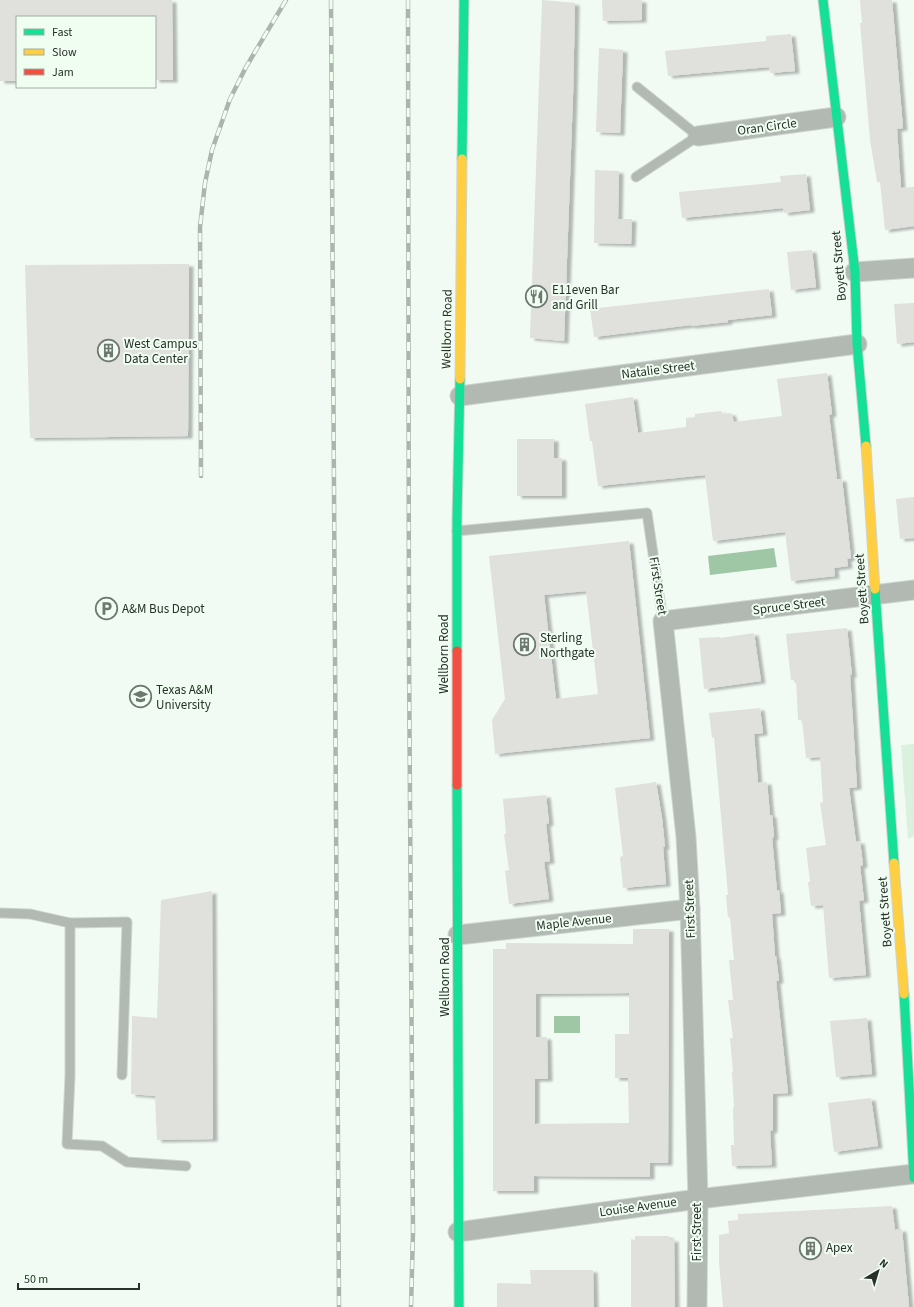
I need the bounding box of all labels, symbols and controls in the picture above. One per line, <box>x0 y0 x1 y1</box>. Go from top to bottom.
legend <box>16 16 156 88</box>
text: Fast <box>52 24 72 41</box>
text: Slow <box>52 44 77 61</box>
text: Jam <box>52 64 74 81</box>
street label: Oran Circle <box>736 114 798 140</box>
street label: Boyett Street <box>827 229 851 302</box>
place label: E11even Bar and Grill <box>552 281 620 314</box>
restaurant icon: E11even Bar and Grill <box>523 284 549 310</box>
street label: Wellborn Road <box>437 289 457 369</box>
place label: West Campus Data Center <box>124 335 198 368</box>
building icon: West Campus Data Center <box>95 338 121 364</box>
street label: Natalie Street <box>620 357 696 383</box>
street label: Boyett Street <box>851 553 873 625</box>
street label: First Street <box>645 556 672 617</box>
street label: Spruce Street <box>752 593 827 619</box>
parking icon: A&M Bus Depot <box>94 596 120 622</box>
place label: A&M Bus Depot <box>122 600 205 618</box>
street label: Wellborn Road <box>435 614 453 694</box>
place label: Sterling Northgate <box>540 629 595 662</box>
building icon: Sterling Northgate <box>511 632 537 658</box>
place label: Texas A&M University <box>156 681 213 714</box>
school or university icon: Texas A&M University <box>128 684 154 710</box>
street label: Boyett Street <box>874 876 896 948</box>
street label: First Street <box>680 879 700 939</box>
street label: Maple Avenue <box>535 909 613 935</box>
street label: Wellborn Road <box>436 937 454 1017</box>
street label: Louise Avenue <box>598 1193 678 1221</box>
street label: First Street <box>688 1202 706 1261</box>
building icon: Apex <box>798 1235 824 1261</box>
place label: Apex <box>826 1239 853 1257</box>
north arrow <box>858 1251 898 1291</box>
text: N <box>876 1255 891 1272</box>
scale bar <box>18 1265 139 1291</box>
text: 50 m <box>24 1271 48 1288</box>

